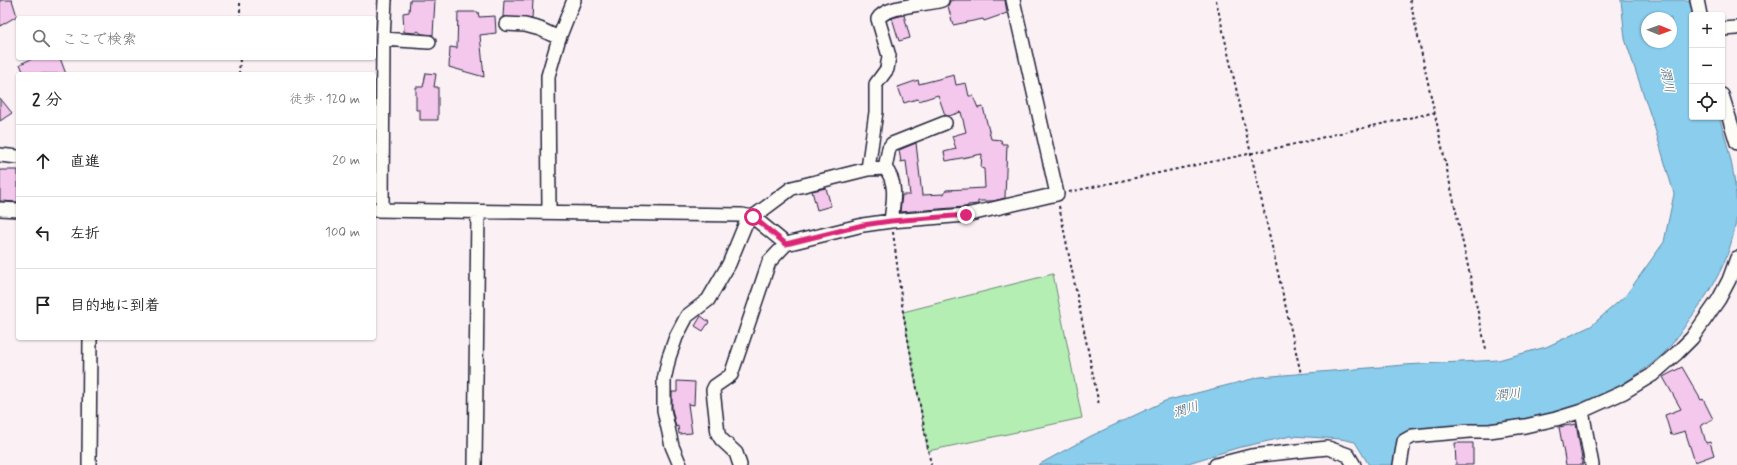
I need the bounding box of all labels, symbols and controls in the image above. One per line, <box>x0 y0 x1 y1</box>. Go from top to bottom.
north arrow <box>1641 12 1677 48</box>
map controls <box>1689 12 1725 120</box>
button: + <box>1689 12 1725 48</box>
search box <box>16 16 376 60</box>
icon: search <box>30 27 52 49</box>
text: ここで検索 <box>62 30 137 50</box>
button: − <box>1689 48 1725 84</box>
water label: 潤川 <box>1656 66 1678 94</box>
button: locate <box>1689 84 1725 120</box>
text: 2 分 <box>32 89 62 111</box>
text: 徒歩 · 120 m <box>290 91 360 108</box>
icon: ahead <box>32 150 54 172</box>
text: 直進 <box>70 152 100 172</box>
text: 20 m <box>332 152 360 169</box>
route end <box>957 206 975 224</box>
route start <box>744 208 762 226</box>
icon: left <box>32 222 54 244</box>
text: 左折 <box>70 224 100 244</box>
text: 100 m <box>325 224 360 241</box>
icon: arrive <box>32 294 54 316</box>
text: 目的地に到着 <box>70 296 160 316</box>
water label: 潤川 <box>1494 385 1522 405</box>
water label: 潤川 <box>1171 398 1201 422</box>

